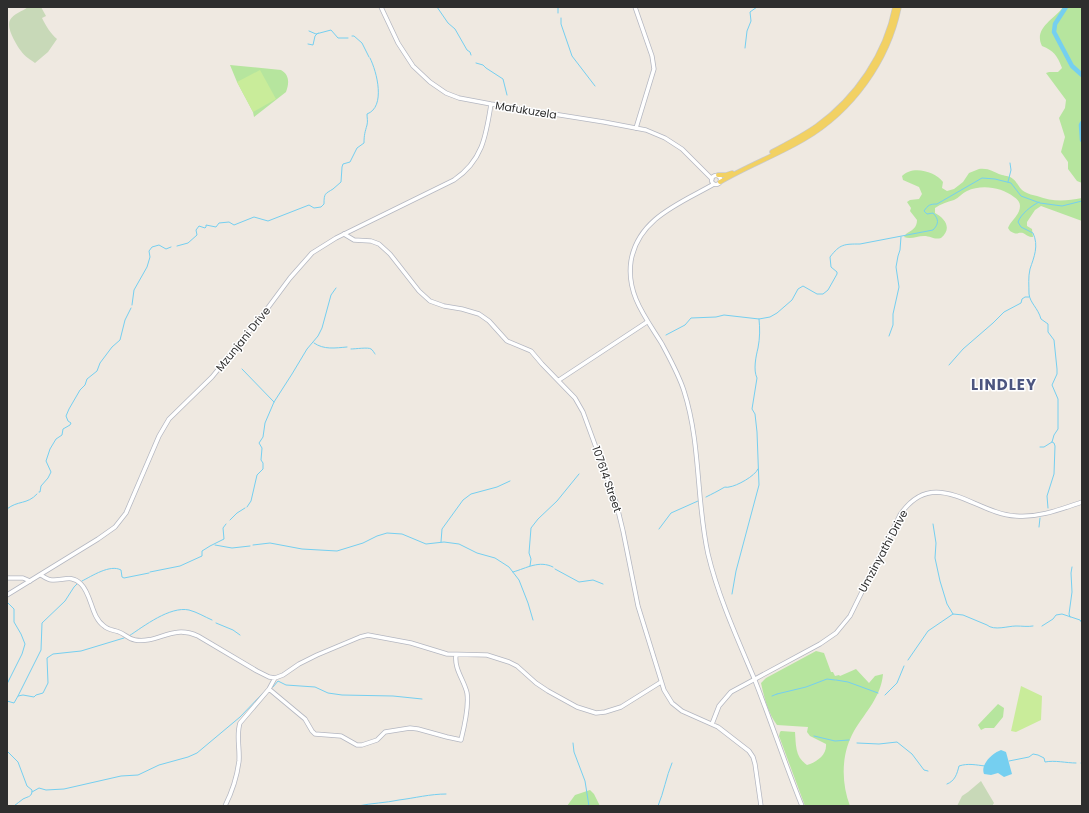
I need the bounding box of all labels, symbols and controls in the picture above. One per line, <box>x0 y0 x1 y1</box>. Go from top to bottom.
street label: Mafukuzela <box>494 97 558 123</box>
street label: Mzunjani Drive <box>212 303 274 375</box>
district label: LINDLEY <box>971 374 1037 395</box>
street label: 107614 Street <box>588 444 626 514</box>
street label: Umzinyathi Drive <box>854 507 912 595</box>

